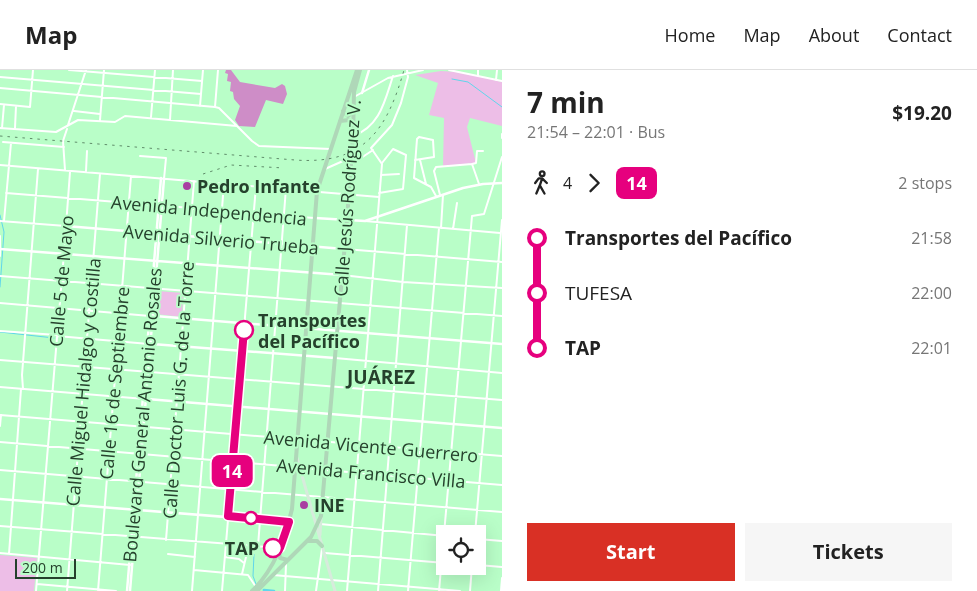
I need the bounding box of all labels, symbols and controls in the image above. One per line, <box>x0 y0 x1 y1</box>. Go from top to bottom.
text: Map <box>25 18 77 51</box>
text: Home <box>665 23 715 47</box>
text: Map <box>743 23 781 47</box>
text: About <box>809 23 859 47</box>
text: Contact <box>887 23 952 47</box>
text: 7 min <box>527 83 605 121</box>
street label: Calle Jesús Rodríguez V. <box>328 99 366 297</box>
text: $19.20 <box>892 100 952 126</box>
text: 21:54 – 22:01 · Bus <box>527 121 665 143</box>
icon: walk <box>527 169 555 197</box>
icon: forward <box>580 169 608 197</box>
text: 14 <box>626 171 647 195</box>
text: 4 <box>563 172 572 194</box>
text: 2 stops <box>898 172 952 194</box>
place label: Pedro Infante <box>197 174 320 198</box>
marker: Pedro Infante <box>181 180 193 192</box>
street label: Avenida Independencia <box>110 189 308 231</box>
street label: Calle 5 de Mayo <box>43 214 79 348</box>
street label: Avenida Silverio Trueba <box>122 218 320 260</box>
text: Transportes del Pacífico <box>565 225 792 251</box>
text: 21:58 <box>911 227 952 249</box>
street label: Calle Miguel Hidalgo y Costilla <box>60 257 106 507</box>
street label: Calle Doctor Luis G. de la Torre <box>157 260 199 520</box>
street label: Boulevard General Antonio Rosales <box>117 267 167 563</box>
text: TUFESA <box>565 280 632 306</box>
text: 22:00 <box>911 282 952 304</box>
street label: Calle 16 de Septiembre <box>94 286 134 480</box>
place label: Transportes del Pacífico <box>258 308 366 353</box>
marker: Transportes del Pacífico <box>234 320 254 340</box>
text: TAP <box>565 335 601 361</box>
text: 22:01 <box>911 337 952 359</box>
district label: JUÁREZ <box>345 364 415 390</box>
street label: Avenida Vicente Guerrero <box>263 425 479 467</box>
street label: Avenida Francisco Villa <box>275 453 467 493</box>
line badge: 14 <box>210 455 254 487</box>
text: 14 <box>222 459 242 483</box>
place label: INE <box>314 493 345 517</box>
marker: INE <box>298 499 310 511</box>
unlabelled marker <box>244 511 258 525</box>
button: Start <box>527 523 735 581</box>
button: Tickets <box>745 523 952 581</box>
map controls <box>436 525 486 575</box>
button: locate <box>436 525 486 575</box>
place label: TAP <box>225 536 259 560</box>
marker: TAP <box>263 538 283 558</box>
scale bar <box>15 556 76 579</box>
text: 200 m <box>22 558 63 577</box>

